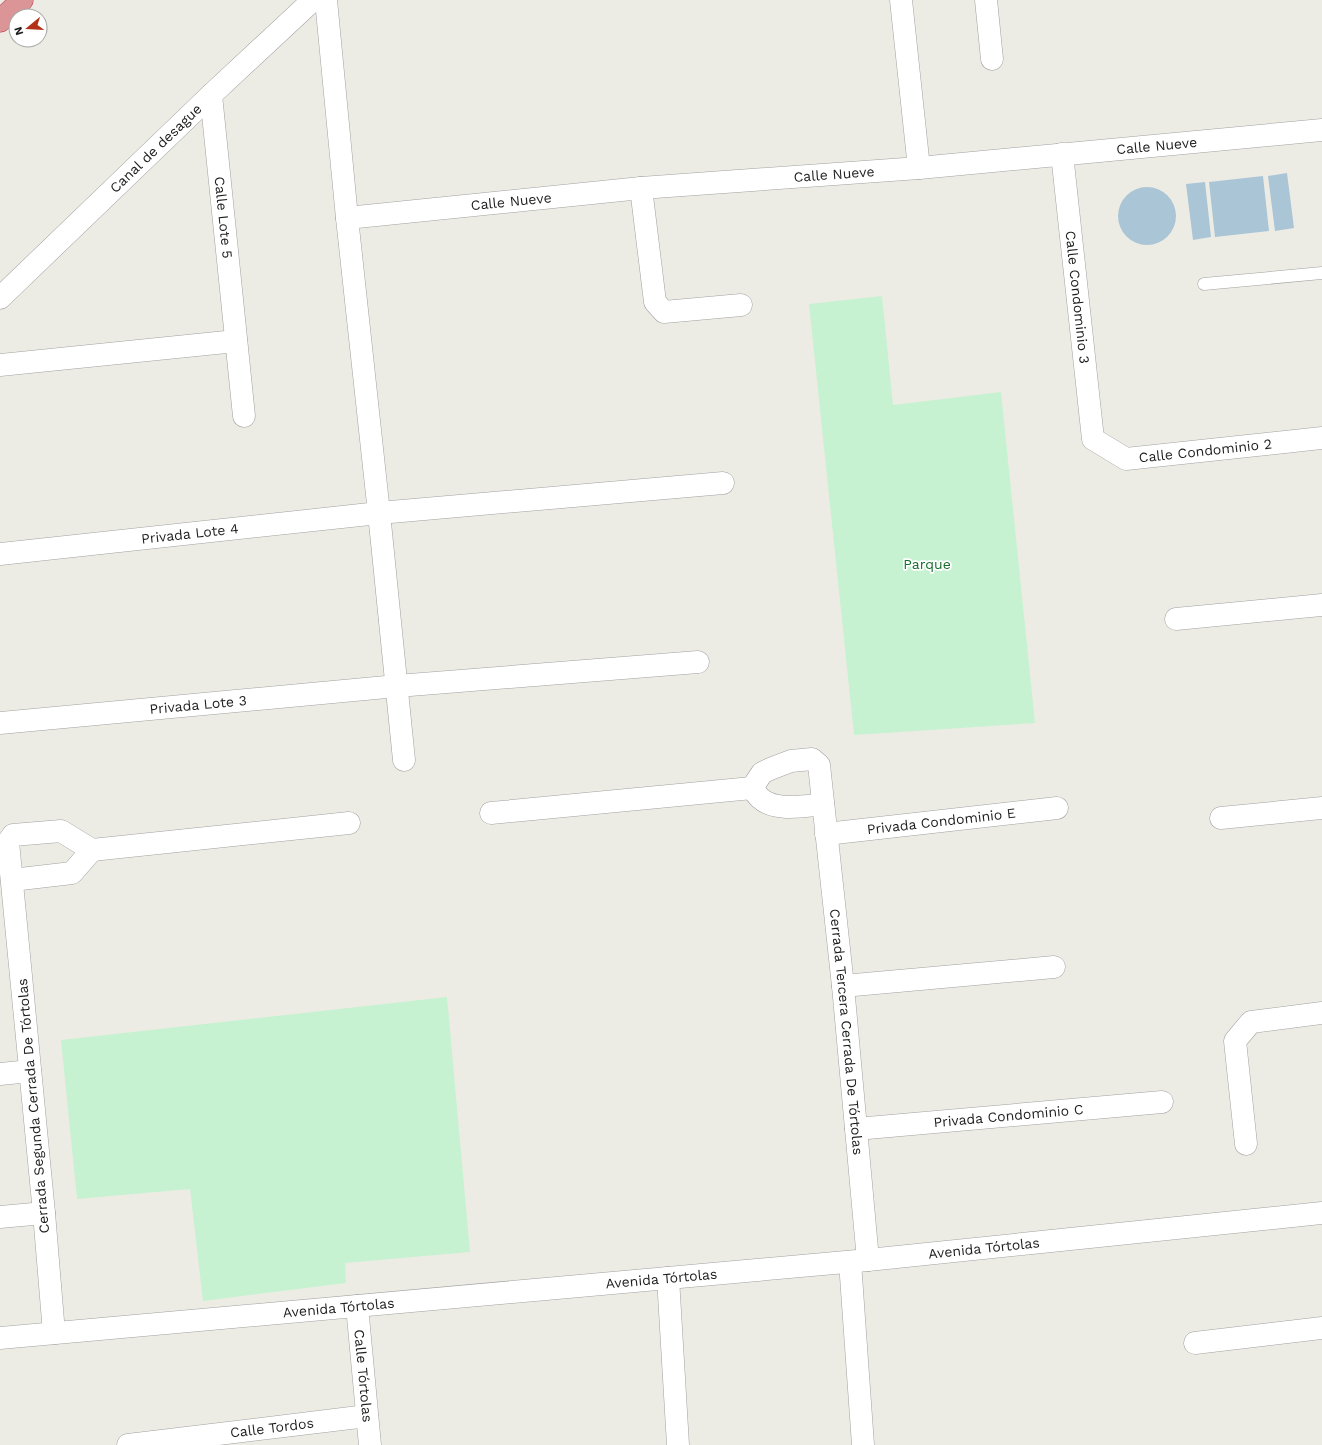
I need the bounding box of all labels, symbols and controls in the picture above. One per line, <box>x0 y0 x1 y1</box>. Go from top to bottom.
north arrow <box>8 8 48 48</box>
text: N <box>12 25 26 37</box>
street label: Canal de desague <box>107 101 205 196</box>
street label: Calle Nueve <box>1116 134 1198 157</box>
street label: Calle Nueve <box>793 163 875 185</box>
street label: Calle Lote 5 <box>211 176 236 259</box>
street label: Calle Nueve <box>470 189 552 213</box>
street label: Calle Condominio 3 <box>1062 230 1093 364</box>
street label: Calle Condominio 2 <box>1138 435 1273 466</box>
street label: Privada Lote 4 <box>140 520 239 547</box>
park label: Parque <box>903 556 951 572</box>
street label: Privada Lote 3 <box>149 692 247 717</box>
street label: Privada Condominio E <box>866 805 1017 837</box>
street label: Cerrada Tercera Cerrada De Tórtolas <box>827 908 866 1156</box>
street label: Cerrada Segunda Cerrada De Tórtolas <box>14 978 52 1234</box>
street label: Privada Condominio C <box>933 1101 1084 1130</box>
street label: Avenida Tórtolas <box>927 1234 1040 1262</box>
street label: Avenida Tórtolas <box>605 1266 718 1292</box>
street label: Avenida Tórtolas <box>282 1295 395 1321</box>
street label: Calle Tórtolas <box>351 1329 376 1423</box>
street label: Calle Tordos <box>229 1415 315 1441</box>

